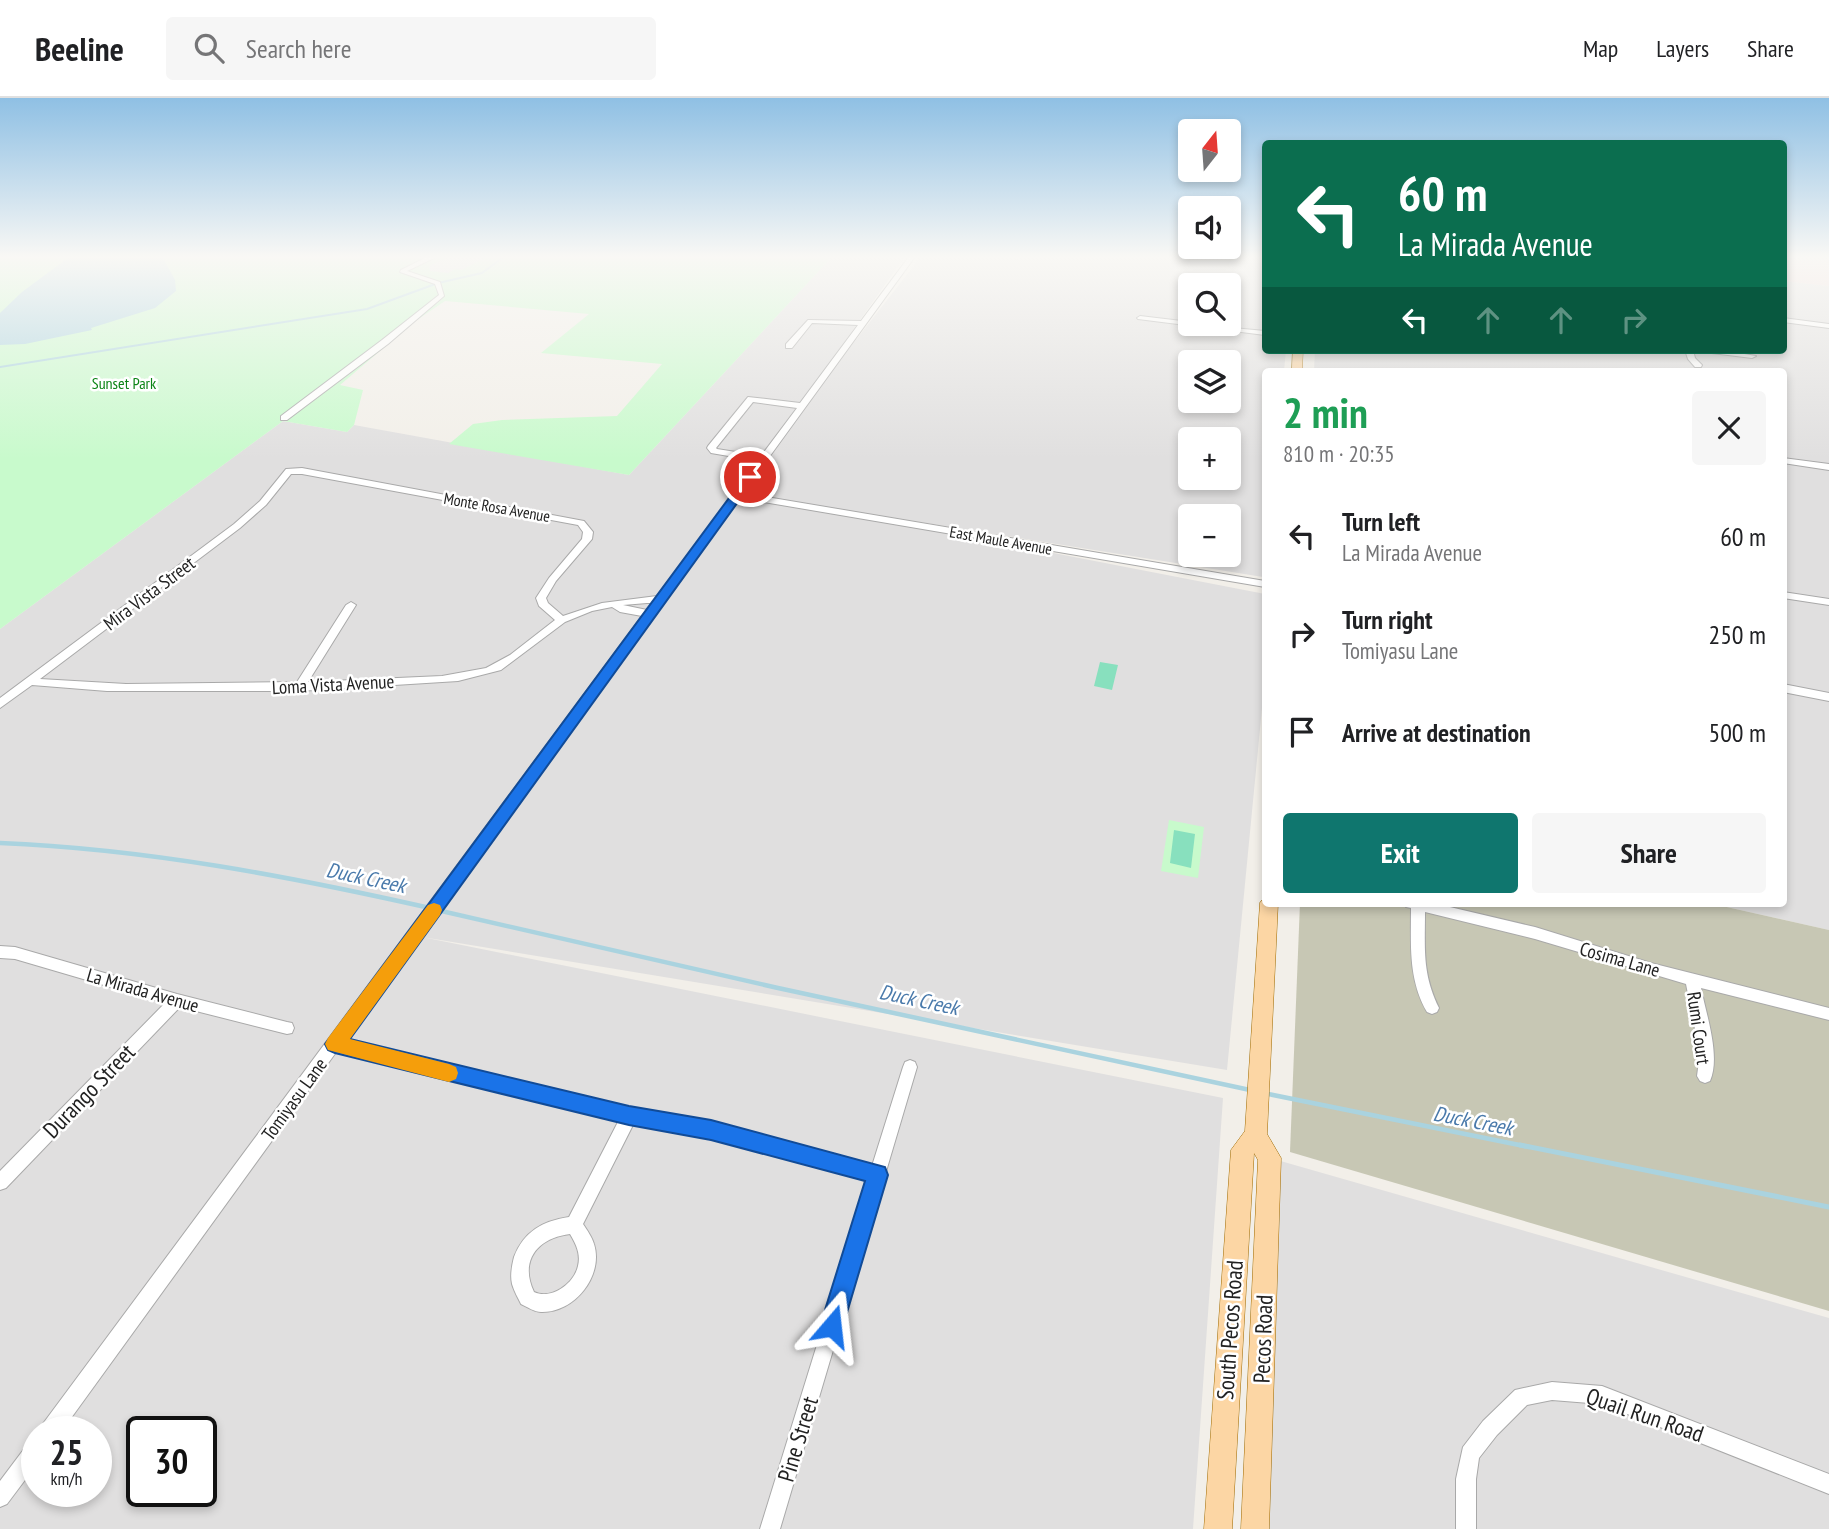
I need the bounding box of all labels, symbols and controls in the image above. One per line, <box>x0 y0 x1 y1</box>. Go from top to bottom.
search box <box>166 17 656 80</box>
text: Beeline <box>35 27 124 70</box>
icon: search <box>190 29 228 67</box>
text: Search here <box>246 32 351 65</box>
text: Map <box>1583 33 1618 64</box>
text: Layers <box>1656 33 1709 64</box>
text: Share <box>1747 33 1794 64</box>
north arrow <box>1178 119 1241 182</box>
map controls <box>1178 119 1241 567</box>
text: 60 m <box>1398 161 1487 225</box>
icon: left <box>1283 168 1374 259</box>
button: sound <box>1178 196 1241 259</box>
text: La Mirada Avenue <box>1398 223 1593 265</box>
button: search <box>1178 273 1241 336</box>
icon: left <box>1396 301 1434 339</box>
icon: ahead <box>1469 301 1507 339</box>
icon: ahead <box>1542 301 1580 339</box>
icon: right <box>1615 301 1653 339</box>
button: layers <box>1178 350 1241 413</box>
park label: Sunset Park <box>92 373 157 393</box>
text: 2 min <box>1283 385 1368 440</box>
button: close <box>1692 391 1766 465</box>
button: + <box>1178 427 1241 490</box>
text: 810 m · 20:35 <box>1283 439 1395 468</box>
pin <box>720 447 780 507</box>
icon: arrive <box>731 458 769 496</box>
street label: Monte Rosa Avenue <box>442 488 552 526</box>
button: − <box>1178 504 1241 567</box>
text: Turn left <box>1342 505 1420 538</box>
icon: left <box>1283 517 1321 555</box>
text: 60 m <box>1720 520 1766 553</box>
street label: East Maule Avenue <box>948 521 1054 559</box>
text: La Mirada Avenue <box>1342 538 1482 567</box>
street label: Mira Vista Street <box>99 550 200 635</box>
text: Turn right <box>1342 603 1433 636</box>
icon: right <box>1283 615 1321 653</box>
text: 250 m <box>1708 618 1766 651</box>
text: Tomiyasu Lane <box>1342 636 1458 665</box>
street label: Loma Vista Avenue <box>271 669 395 699</box>
icon: arrive <box>1283 713 1321 751</box>
text: Arrive at destination <box>1342 716 1531 749</box>
text: 500 m <box>1708 716 1766 749</box>
button: Exit <box>1283 813 1518 893</box>
button: Share <box>1532 813 1766 893</box>
water label: Duck Creek <box>324 856 411 900</box>
street label: Cosima Lane <box>1577 936 1663 982</box>
street label: La Mirada Avenue <box>84 963 202 1018</box>
water label: Duck Creek <box>877 978 964 1022</box>
street label: Rumi Court <box>1682 990 1716 1067</box>
street label: Durango Street <box>37 1037 141 1144</box>
street label: Tomiyasu Lane <box>256 1053 332 1145</box>
water label: Duck Creek <box>1431 1100 1518 1142</box>
street label: South Pecos Road <box>1210 1259 1249 1401</box>
position arrow <box>795 1289 869 1363</box>
street label: Pecos Road <box>1246 1294 1279 1384</box>
street label: Quail Run Road <box>1583 1381 1708 1448</box>
street label: Pine Street <box>771 1392 824 1485</box>
speed limit sign: 30 <box>126 1416 217 1507</box>
text: 25 <box>50 1429 83 1475</box>
text: km/h <box>51 1467 82 1490</box>

